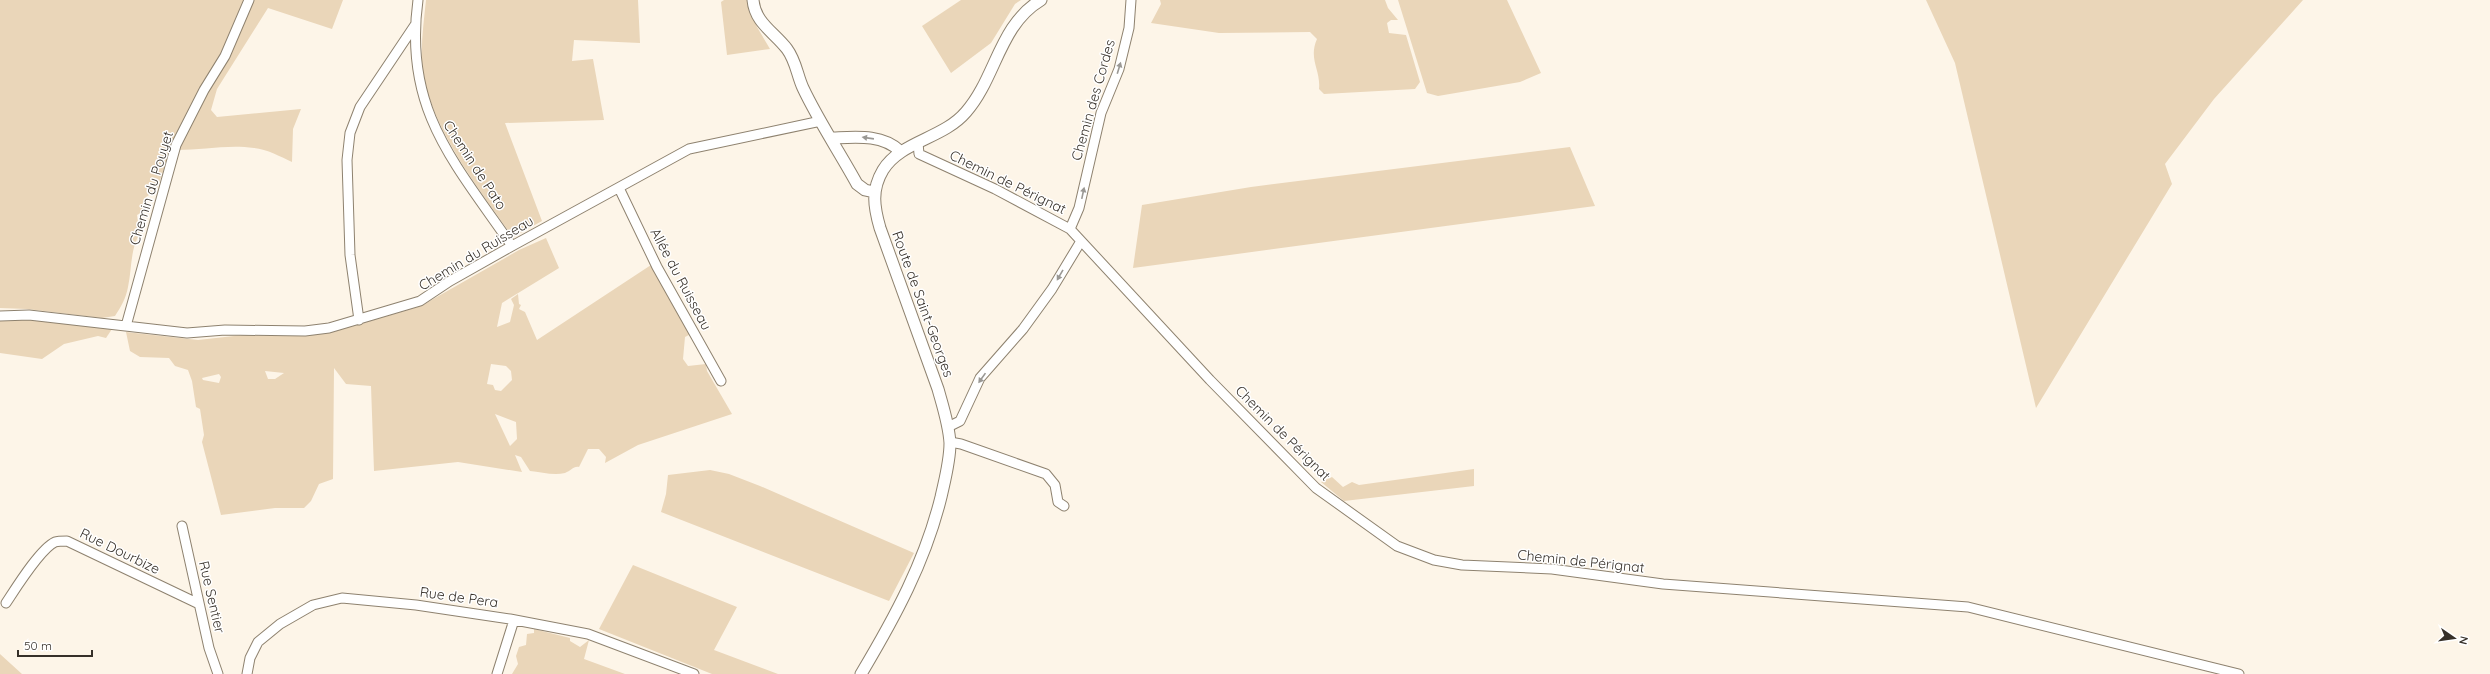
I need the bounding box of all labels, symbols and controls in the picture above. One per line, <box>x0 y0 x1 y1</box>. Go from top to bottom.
street label: Chemin des Cordes <box>1067 37 1119 163</box>
one-way arrow <box>1116 62 1122 74</box>
street label: Chemin de Pato <box>439 117 511 213</box>
street label: Chemin du Pouyet <box>125 129 177 247</box>
one-way arrow <box>862 135 874 141</box>
street label: Chemin de Pérignat <box>947 146 1069 218</box>
one-way arrow <box>1080 187 1086 199</box>
street label: Chemin du Ruisseau <box>415 212 537 294</box>
street label: Allée du Ruisseau <box>647 225 715 333</box>
street label: Route de Saint-Georges <box>888 228 958 380</box>
one-way arrow <box>1057 269 1064 281</box>
one-way arrow <box>978 372 986 383</box>
street label: Chemin de Pérignat <box>1232 382 1335 485</box>
street label: Rue Dourbize <box>77 524 163 578</box>
street label: Chemin de Pérignat <box>1517 545 1646 577</box>
street label: Rue Sentier <box>195 559 229 636</box>
street label: Rue de Pera <box>419 583 499 611</box>
north arrow <box>2434 618 2474 658</box>
scale bar <box>18 632 92 658</box>
text: N <box>2456 635 2471 646</box>
text: 50 m <box>24 638 52 653</box>

